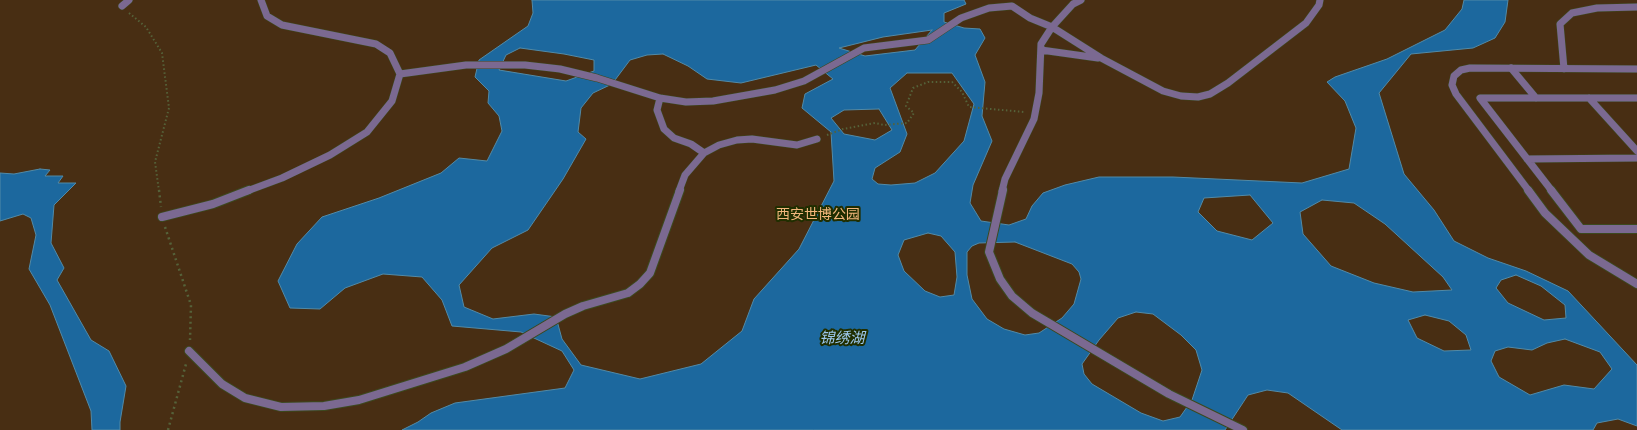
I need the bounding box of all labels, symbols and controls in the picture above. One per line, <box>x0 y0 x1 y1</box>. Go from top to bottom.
park label: 西安世博公园 <box>776 207 860 223</box>
water label: 锦绣湖 <box>820 329 864 347</box>

